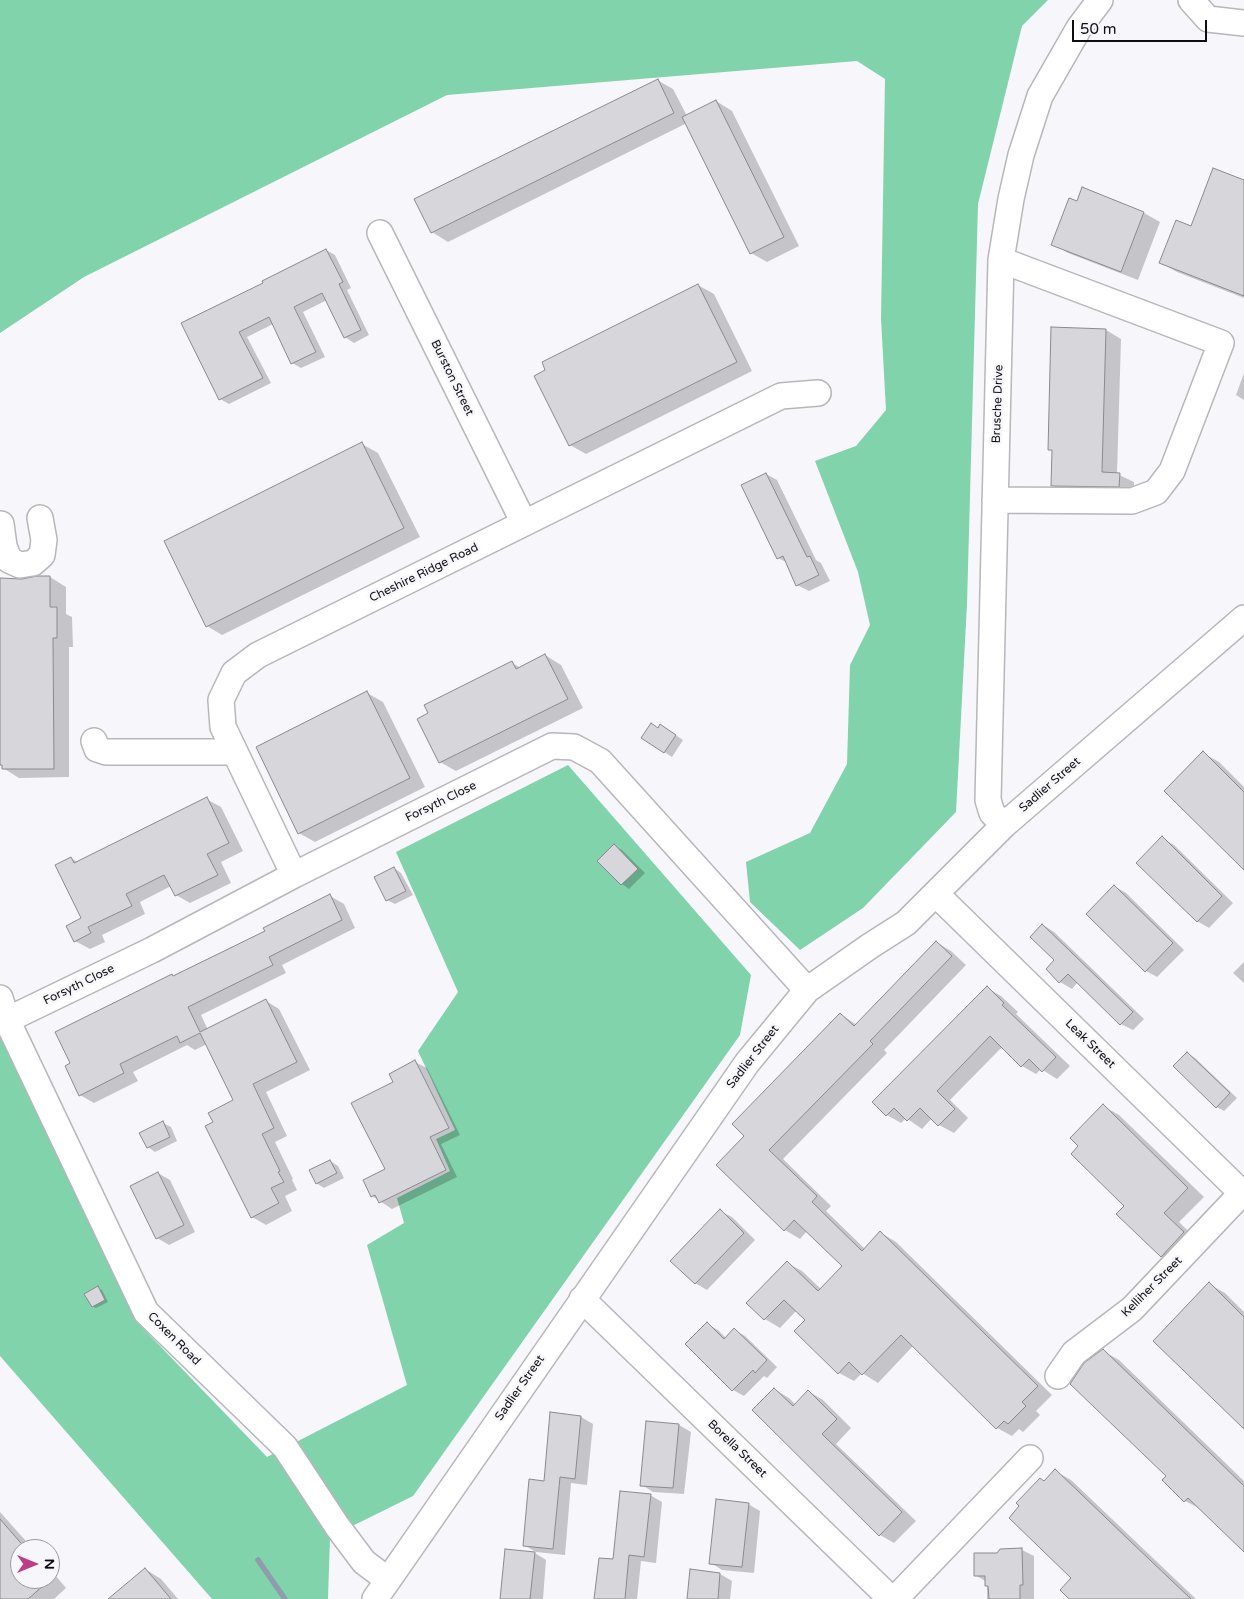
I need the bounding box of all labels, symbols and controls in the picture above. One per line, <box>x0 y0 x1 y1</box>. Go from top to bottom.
scale bar <box>1074 10 1209 42</box>
text: 50 m <box>1080 20 1117 38</box>
street label: Burston Street <box>427 338 477 418</box>
street label: Brusche Drive <box>989 364 1007 444</box>
street label: Cheshire Ridge Road <box>367 540 481 606</box>
street label: Sadlier Street <box>1016 754 1084 816</box>
street label: Forsyth Close <box>403 779 479 825</box>
street label: Forsyth Close <box>41 962 117 1008</box>
street label: Leak Street <box>1062 1016 1118 1072</box>
street label: Sadlier Street <box>724 1022 782 1092</box>
street label: Kelliher Street <box>1119 1254 1185 1320</box>
street label: Coxen Road <box>145 1310 203 1368</box>
street label: Sadlier Street <box>492 1353 548 1423</box>
street label: Borella Street <box>704 1417 770 1481</box>
north arrow <box>10 1539 60 1589</box>
text: N <box>41 1558 58 1570</box>

